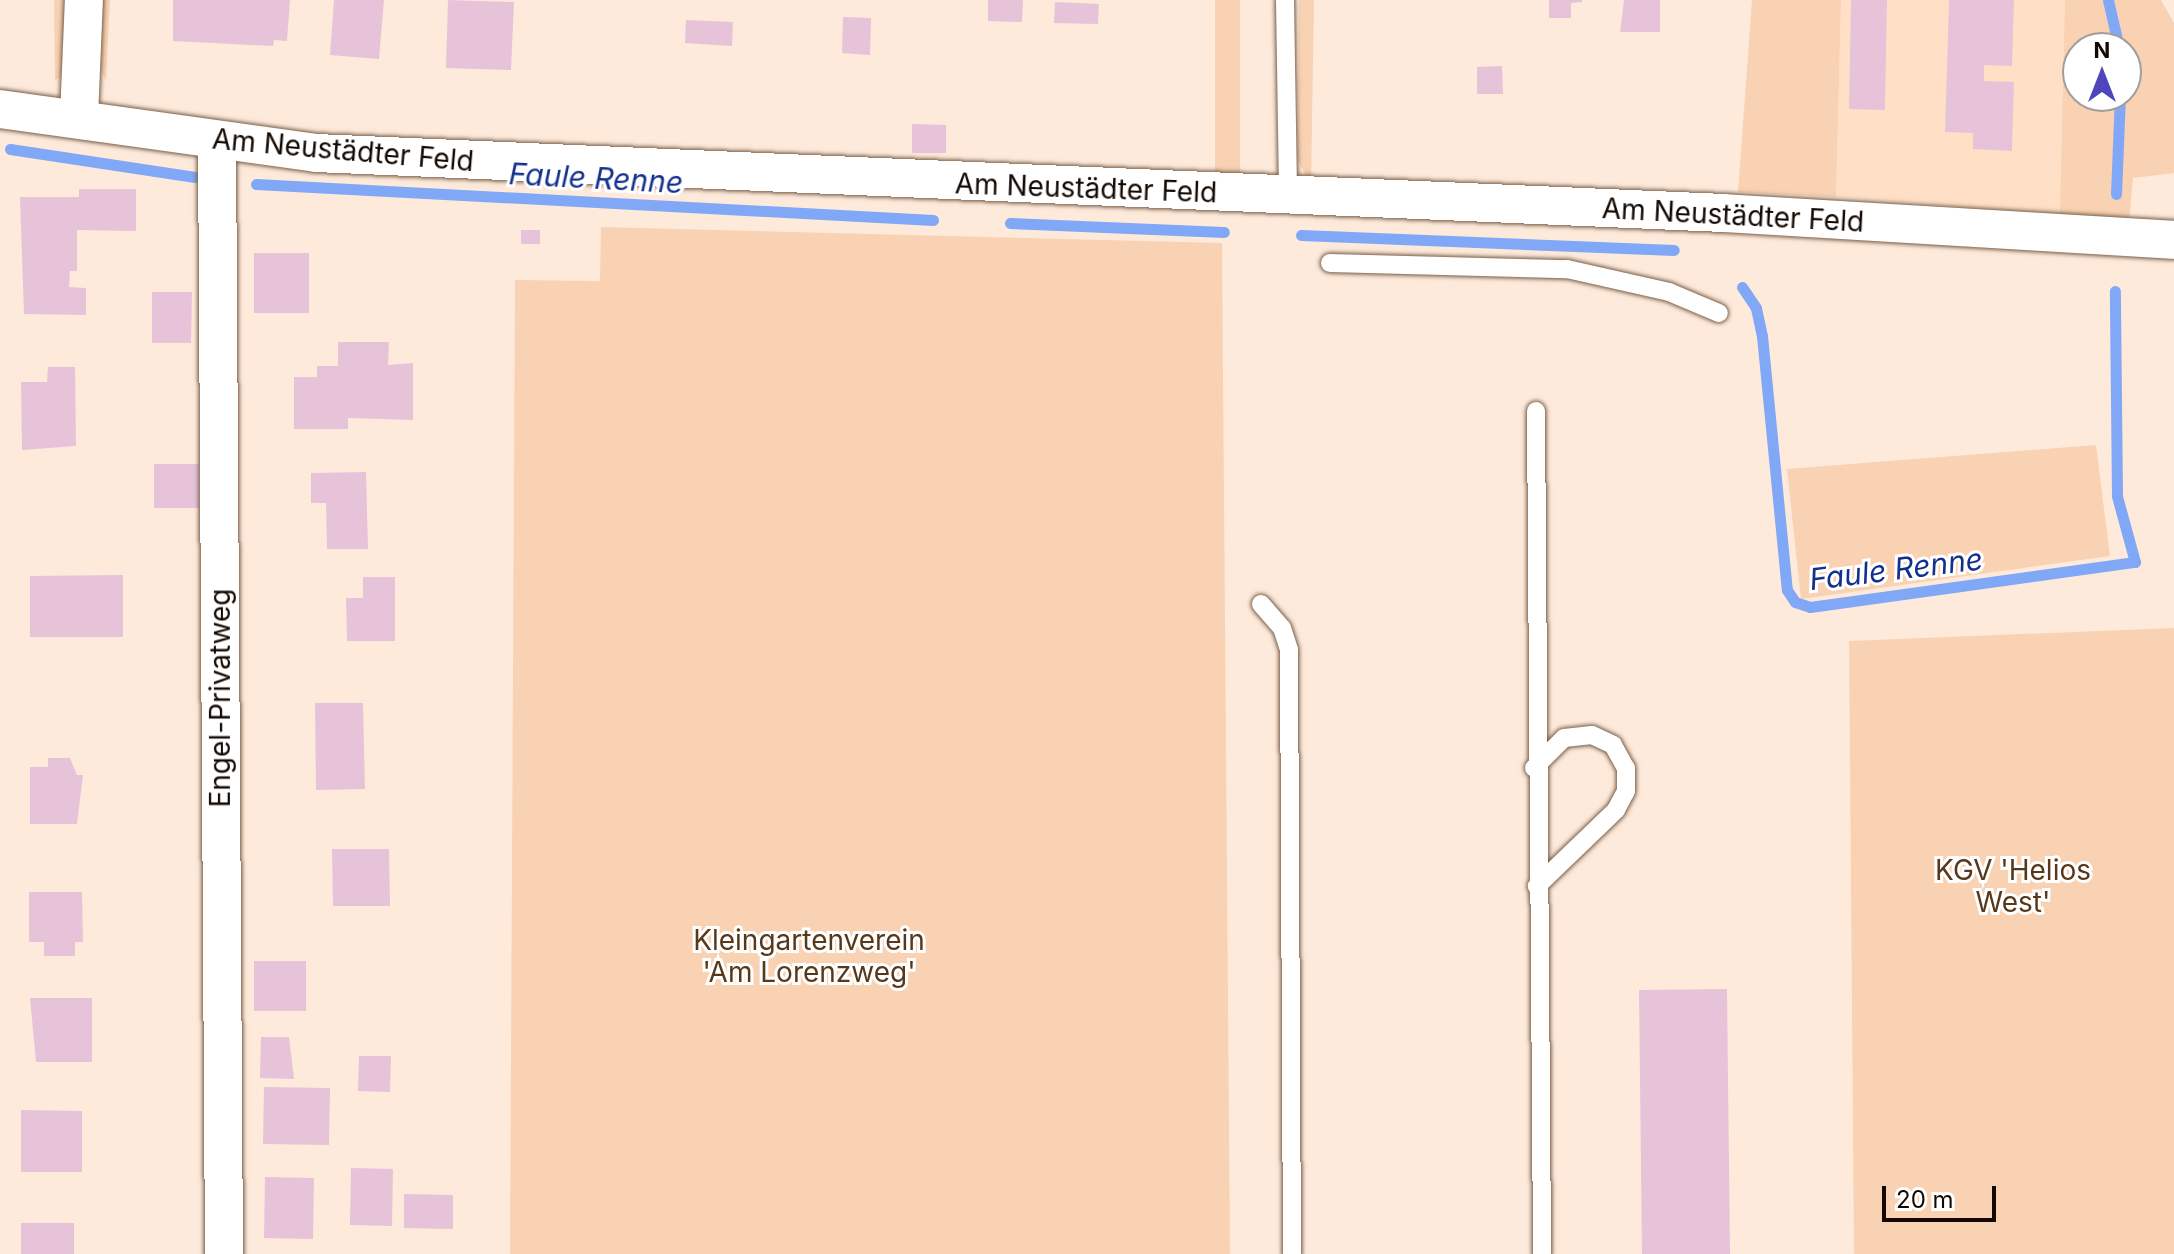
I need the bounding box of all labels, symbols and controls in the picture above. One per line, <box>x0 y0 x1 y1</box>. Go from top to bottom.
north arrow <box>2062 32 2142 112</box>
text: N <box>2094 37 2110 63</box>
street label: Am Neustädter Feld <box>211 122 475 178</box>
water label: Faule Renne <box>508 155 684 201</box>
street label: Am Neustädter Feld <box>954 167 1218 209</box>
street label: Am Neustädter Feld <box>1601 191 1865 239</box>
water label: Faule Renne <box>1807 540 1985 598</box>
street label: Engel-Privatweg <box>203 589 237 807</box>
park label: KGV 'Helios West' <box>1935 853 2091 919</box>
park label: Kleingartenverein 'Am Lorenzweg' <box>693 923 925 989</box>
scale bar <box>1886 1170 2000 1220</box>
text: 20 m <box>1896 1185 1954 1214</box>

